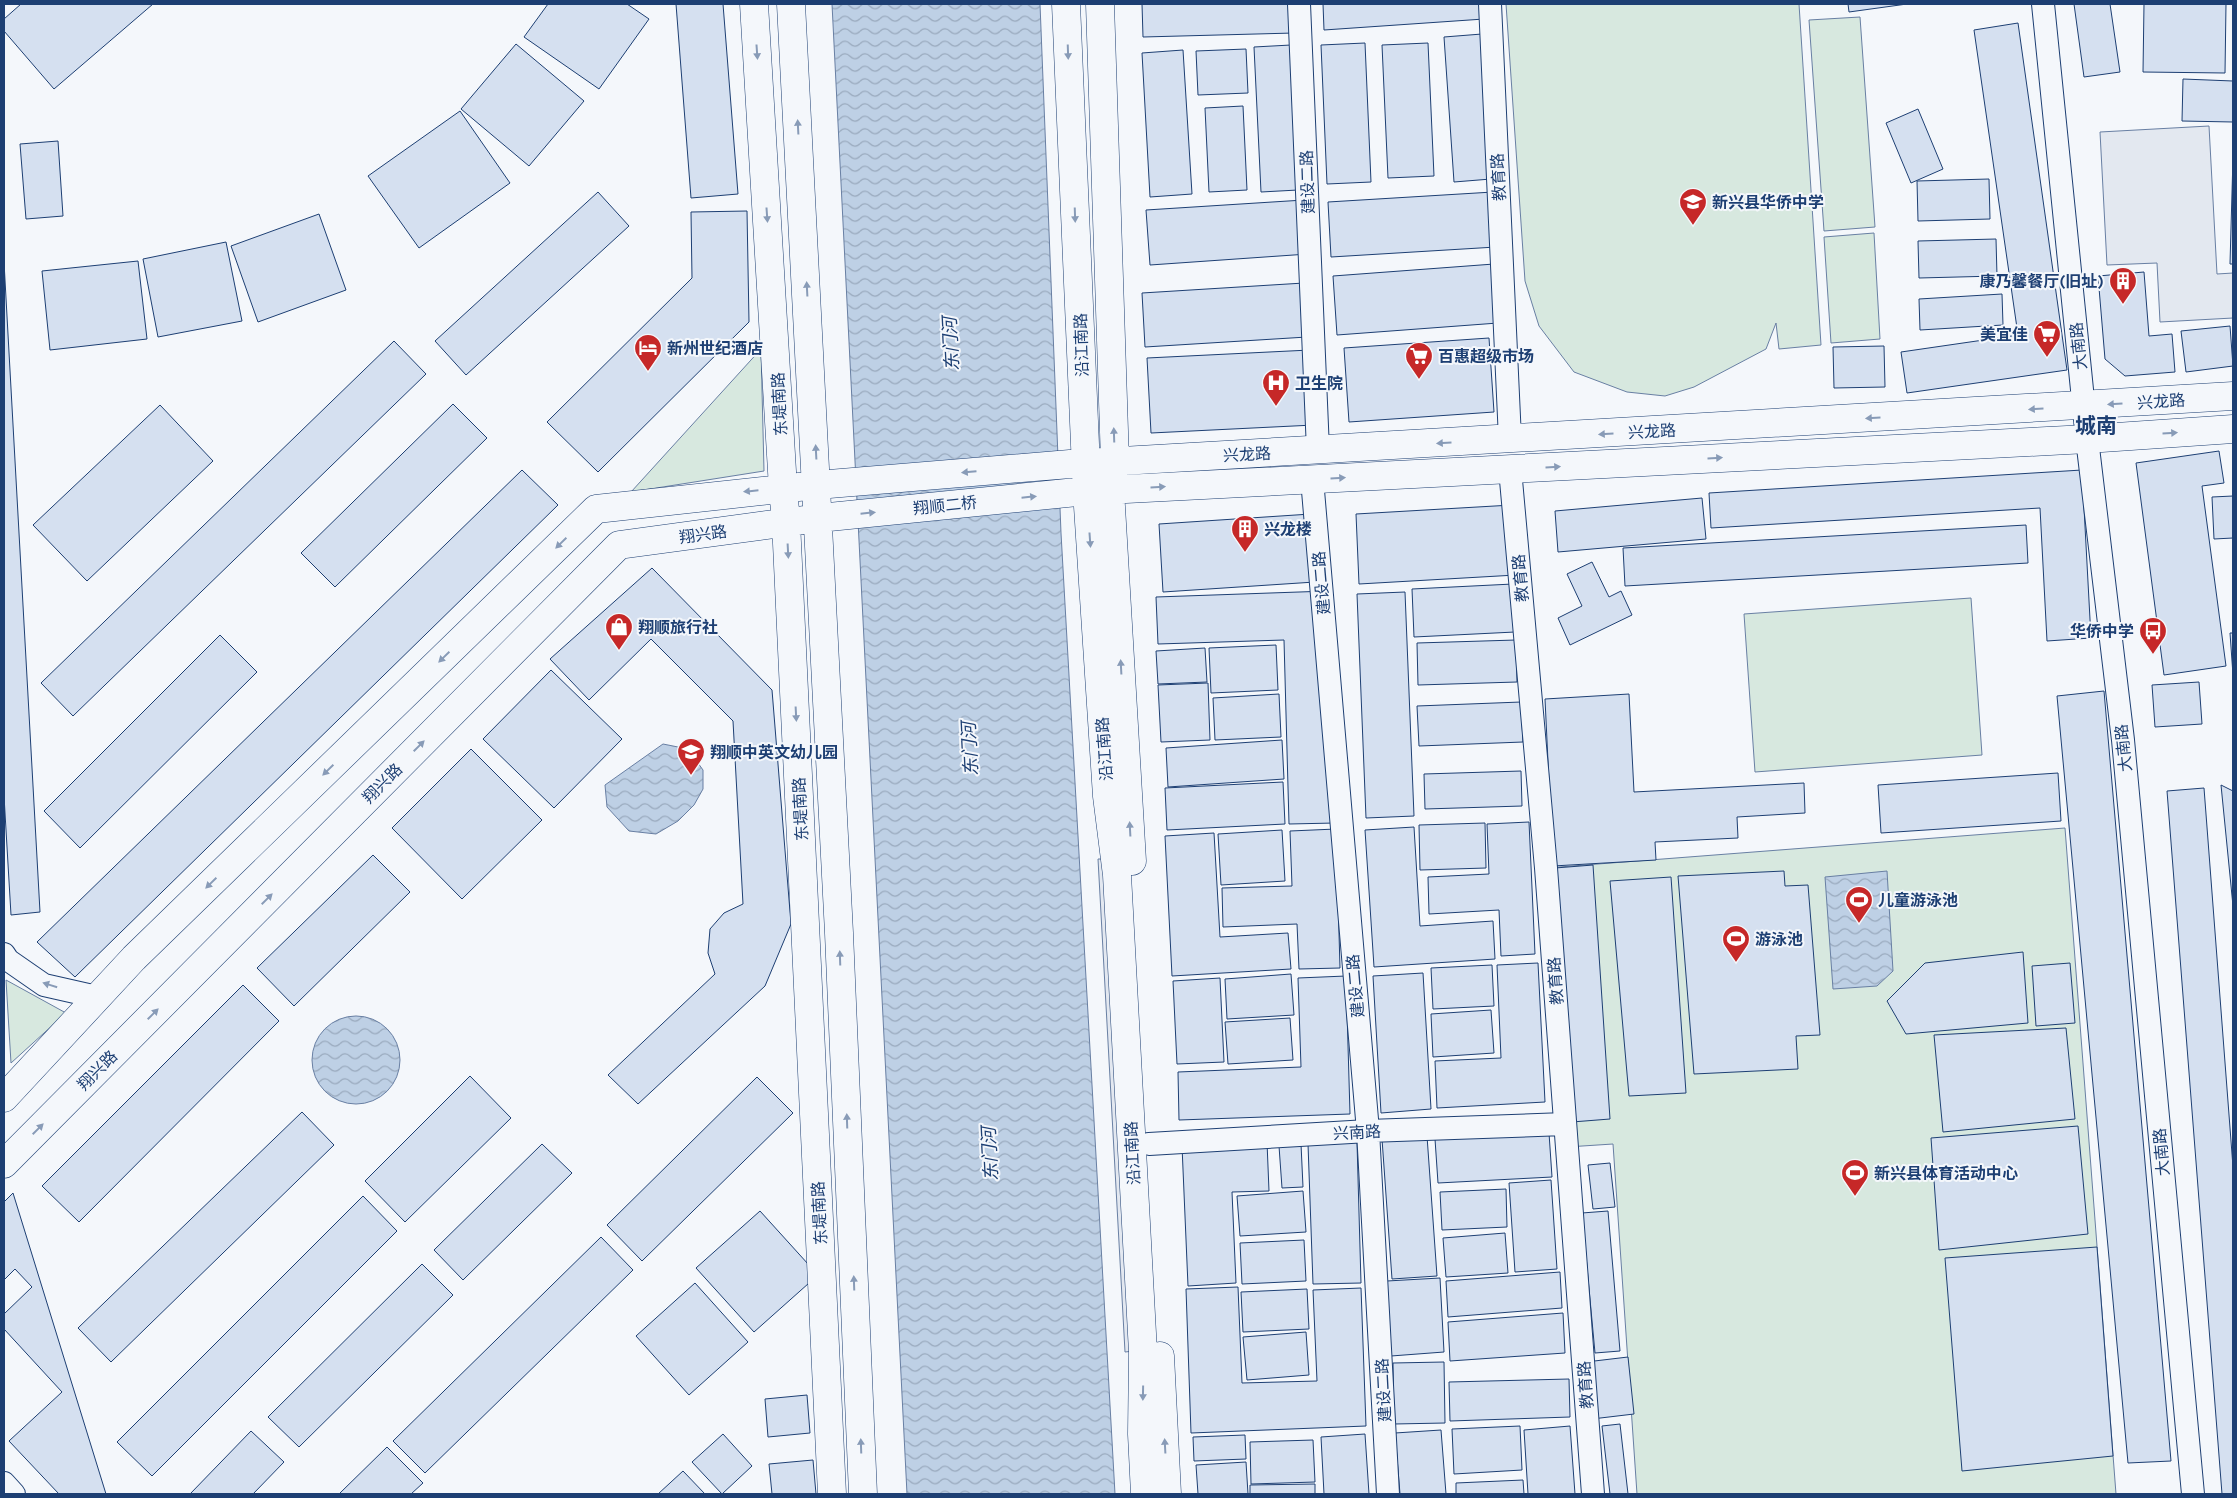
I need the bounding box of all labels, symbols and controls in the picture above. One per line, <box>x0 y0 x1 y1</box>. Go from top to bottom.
one-way arrow <box>753 45 761 61</box>
one-way arrow <box>1065 45 1073 61</box>
one-way arrow <box>793 119 801 135</box>
street label: 建设二路 <box>1297 150 1318 214</box>
street label: 教育路 <box>1488 153 1509 201</box>
school or university icon: 新兴县华侨中学 <box>1678 187 1708 226</box>
place label: 新兴县华侨中学 <box>1712 193 1824 212</box>
one-way arrow <box>763 207 771 223</box>
one-way arrow <box>1071 207 1079 223</box>
building icon: 康乃馨餐厅(旧址) <box>2108 266 2138 305</box>
place label: 康乃馨餐厅(旧址) <box>1979 272 2104 291</box>
one-way arrow <box>802 281 810 297</box>
water label: 东门河 <box>938 313 963 372</box>
street label: 沿江南路 <box>1071 313 1092 377</box>
supermarket icon: 美宜佳 <box>2032 319 2062 358</box>
street label: 大南路 <box>2067 321 2090 371</box>
place label: 美宜佳 <box>1980 325 2028 344</box>
hotel icon: 新州世纪酒店 <box>633 333 663 372</box>
place label: 新州世纪酒店 <box>667 339 763 358</box>
supermarket icon: 百惠超级市场 <box>1404 341 1434 380</box>
place label: 百惠超级市场 <box>1438 347 1534 366</box>
hospital icon: 卫生院 <box>1261 368 1291 407</box>
street label: 东堤南路 <box>768 372 791 436</box>
place label: 卫生院 <box>1295 374 1343 393</box>
street label: 兴龙路 <box>2136 390 2186 413</box>
one-way arrow <box>2106 400 2122 408</box>
one-way arrow <box>2027 405 2043 413</box>
district label: 城南 <box>2075 414 2117 438</box>
one-way arrow <box>1865 415 1881 423</box>
street label: 兴龙路 <box>1628 421 1676 442</box>
one-way arrow <box>1109 427 1117 443</box>
one-way arrow <box>2163 429 2179 437</box>
one-way arrow <box>1598 430 1614 438</box>
one-way arrow <box>1436 440 1452 448</box>
one-way arrow <box>811 443 819 459</box>
street label: 兴龙路 <box>1223 444 1271 465</box>
one-way arrow <box>1707 454 1723 462</box>
one-way arrow <box>1545 462 1561 470</box>
one-way arrow <box>961 468 977 476</box>
one-way arrow <box>1330 473 1346 481</box>
one-way arrow <box>1151 483 1167 491</box>
one-way arrow <box>743 487 759 495</box>
one-way arrow <box>1022 492 1038 500</box>
street label: 翔顺二桥 <box>912 493 978 518</box>
one-way arrow <box>860 509 876 517</box>
building icon: 兴龙楼 <box>1230 514 1260 553</box>
place label: 兴龙楼 <box>1264 520 1312 539</box>
street label: 翔兴路 <box>678 522 728 547</box>
one-way arrow <box>1087 532 1095 548</box>
one-way arrow <box>555 537 567 549</box>
one-way arrow <box>784 544 792 560</box>
street label: 建设二路 <box>1309 550 1334 616</box>
street label: 教育路 <box>1509 553 1532 603</box>
shop icon: 翔顺旅行社 <box>604 612 634 651</box>
bus stop icon: 华侨中学 <box>2138 616 2168 655</box>
place label: 翔顺旅行社 <box>638 618 718 637</box>
place label: 华侨中学 <box>2070 622 2134 641</box>
one-way arrow <box>439 651 451 663</box>
one-way arrow <box>1116 659 1124 675</box>
one-way arrow <box>792 706 800 722</box>
street label: 沿江南路 <box>1093 716 1116 782</box>
water label: 东门河 <box>957 718 982 777</box>
street label: 大南路 <box>2112 723 2135 773</box>
school or university icon: 翔顺中英文幼儿园 <box>676 737 706 776</box>
one-way arrow <box>413 740 425 752</box>
place label: 翔顺中英文幼儿园 <box>710 743 838 762</box>
street label: 翔兴路 <box>359 760 406 807</box>
one-way arrow <box>322 764 334 776</box>
street label: 东堤南路 <box>789 777 812 841</box>
one-way arrow <box>1126 821 1134 837</box>
one-way arrow <box>205 877 217 889</box>
sports icon: 儿童游泳池 <box>1844 885 1874 924</box>
place label: 儿童游泳池 <box>1878 891 1958 910</box>
one-way arrow <box>261 893 273 905</box>
sports icon: 游泳池 <box>1721 924 1751 963</box>
place label: 游泳池 <box>1755 930 1803 949</box>
one-way arrow <box>836 950 844 966</box>
street label: 建设二路 <box>1343 953 1368 1019</box>
street label: 教育路 <box>1544 956 1567 1006</box>
one-way arrow <box>42 981 57 989</box>
one-way arrow <box>147 1008 159 1020</box>
street label: 翔兴路 <box>74 1047 121 1094</box>
one-way arrow <box>843 1113 851 1129</box>
street label: 沿江南路 <box>1121 1121 1144 1185</box>
street label: 兴南路 <box>1333 1122 1381 1143</box>
one-way arrow <box>32 1123 44 1135</box>
water label: 东门河 <box>977 1123 1002 1182</box>
street label: 大南路 <box>2150 1127 2173 1177</box>
sports icon: 新兴县体育活动中心 <box>1840 1158 1870 1197</box>
place label: 新兴县体育活动中心 <box>1874 1164 2018 1183</box>
street label: 东堤南路 <box>808 1181 831 1245</box>
one-way arrow <box>850 1275 858 1291</box>
street label: 建设二路 <box>1372 1358 1395 1422</box>
street label: 教育路 <box>1574 1360 1597 1410</box>
one-way arrow <box>1139 1385 1147 1401</box>
one-way arrow <box>856 1437 864 1453</box>
one-way arrow <box>1160 1437 1168 1453</box>

